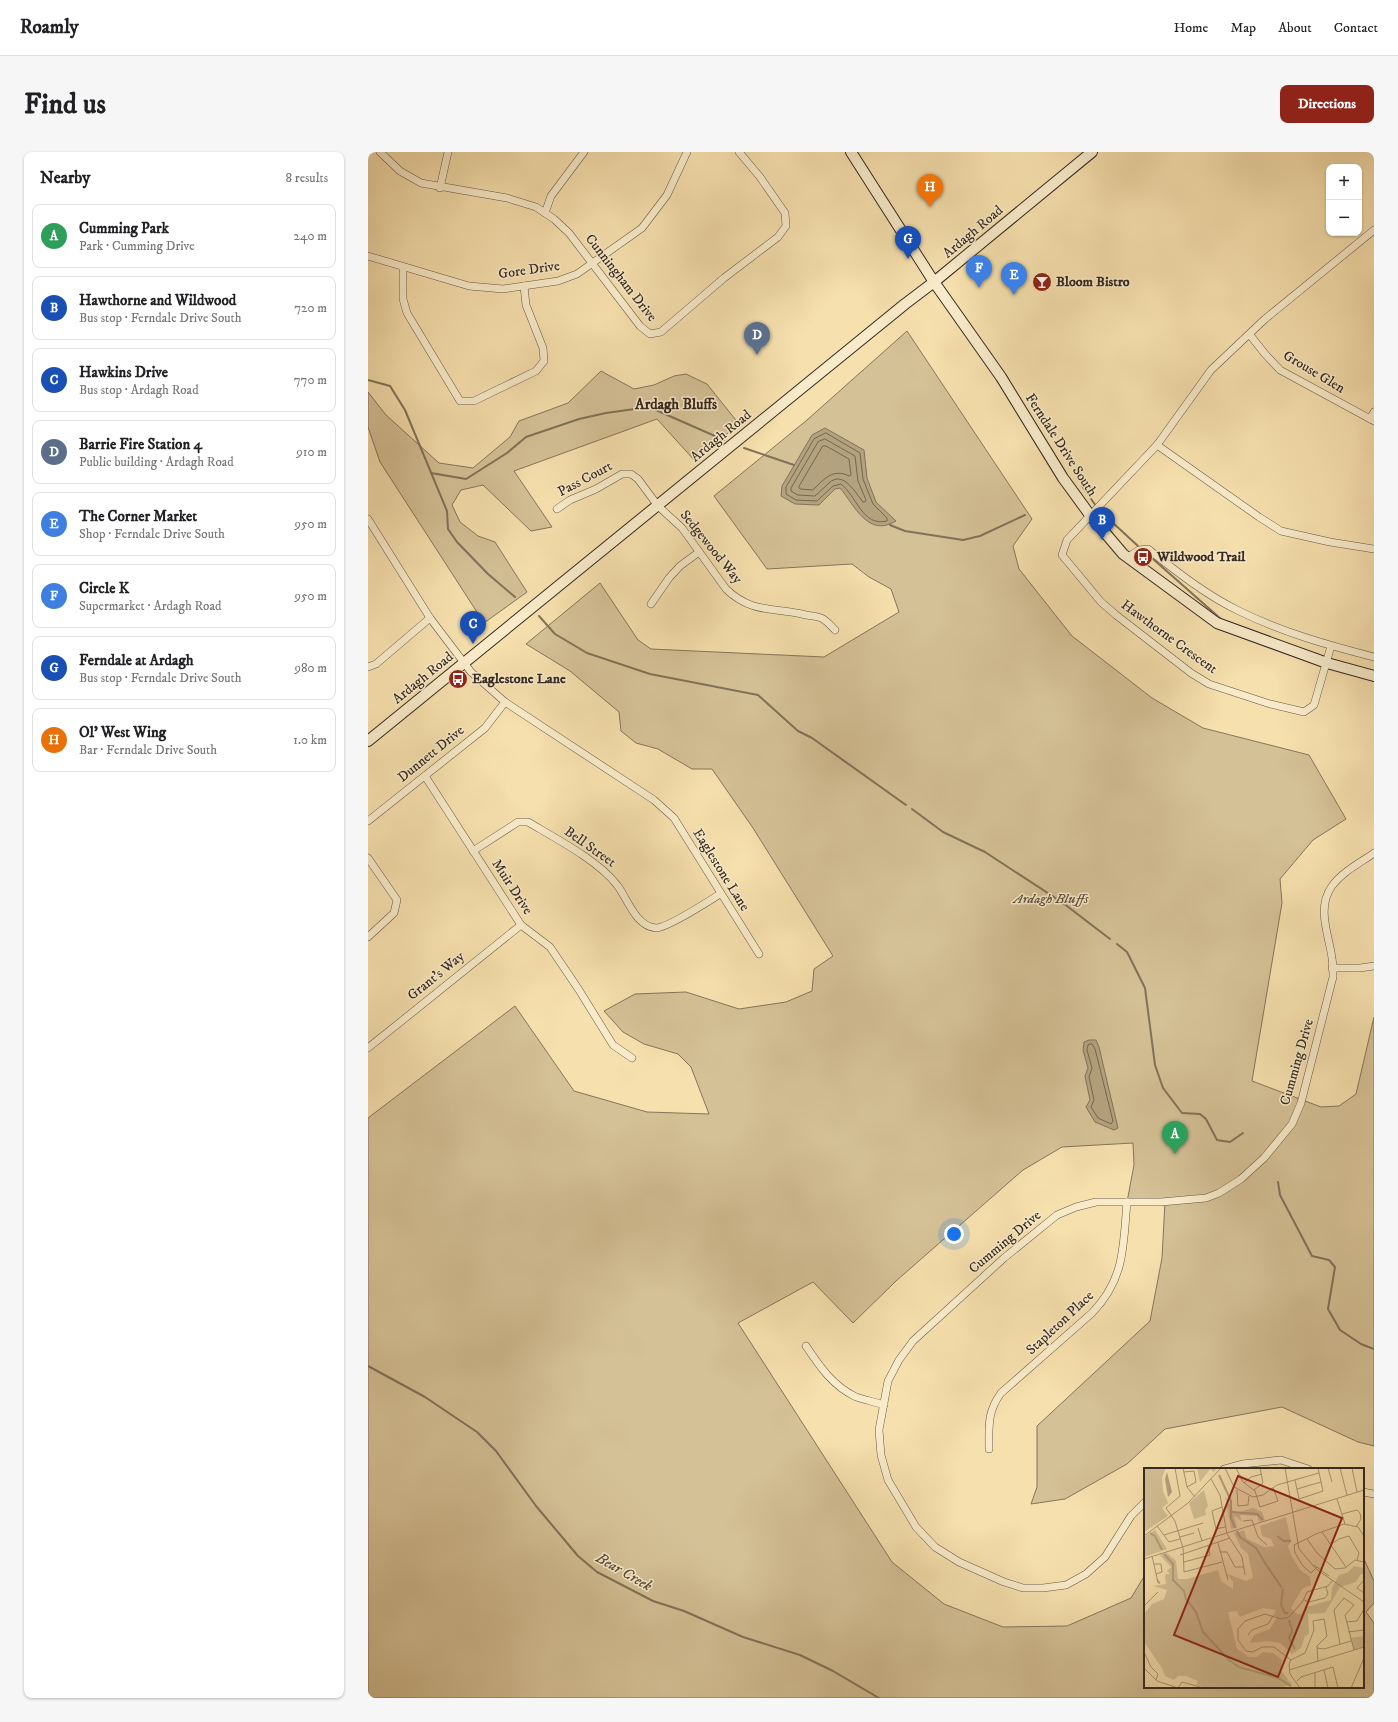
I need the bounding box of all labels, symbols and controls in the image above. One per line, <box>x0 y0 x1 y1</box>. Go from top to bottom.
text: Roamly <box>20 16 79 39</box>
text: Home <box>1174 19 1208 37</box>
text: Map <box>1230 19 1256 37</box>
text: About <box>1278 19 1312 37</box>
text: Contact <box>1334 19 1378 37</box>
button: Directions <box>1280 85 1374 123</box>
text: Find us <box>24 87 106 122</box>
map controls <box>1326 164 1362 236</box>
button: + <box>1326 164 1362 200</box>
text: Nearby <box>40 167 90 189</box>
text: 8 results <box>286 170 328 186</box>
pin: H <box>917 174 943 207</box>
button: − <box>1326 200 1362 236</box>
street label: Ardagh Road <box>939 202 1007 262</box>
text: Cumming Park <box>79 219 169 238</box>
pin: G <box>895 226 921 259</box>
text: A <box>50 228 58 244</box>
text: 240 m <box>294 228 327 244</box>
street label: Cunningham Drive <box>581 231 661 326</box>
text: Park · Cumming Drive <box>79 238 195 254</box>
pin: F <box>966 255 992 288</box>
street label: Gore Drive <box>497 257 561 283</box>
pin: E <box>1001 262 1027 295</box>
bar icon: Bloom Bistro <box>1031 271 1053 293</box>
place label: Bloom Bistro <box>1056 273 1130 291</box>
text: Hawthorne and Wildwood <box>79 291 236 310</box>
text: B <box>50 300 58 316</box>
text: 720 m <box>294 300 327 316</box>
text: Bus stop · Ferndale Drive South <box>79 310 241 326</box>
pin: D <box>744 322 770 355</box>
street label: Grouse Glen <box>1280 346 1349 398</box>
text: Hawkins Drive <box>79 363 168 382</box>
text: C <box>50 372 58 388</box>
text: 770 m <box>294 372 327 388</box>
text: Bus stop · Ardagh Road <box>79 382 199 398</box>
street label: Ferndale Drive South <box>1021 390 1101 500</box>
district label: Ardagh Bluffs <box>634 395 717 414</box>
street label: Ardagh Road <box>687 406 755 466</box>
text: Barrie Fire Station 4 <box>79 435 202 454</box>
text: D <box>49 444 59 460</box>
text: 910 m <box>296 444 327 460</box>
text: Public building · Ardagh Road <box>79 454 234 470</box>
street label: Pass Court <box>555 457 616 501</box>
street label: Sedgewood Way <box>676 506 746 588</box>
text: The Corner Market <box>79 507 197 526</box>
pin: B <box>1089 507 1115 540</box>
text: E <box>49 516 59 532</box>
text: 950 m <box>295 516 327 532</box>
text: Shop · Ferndale Drive South <box>79 526 225 542</box>
bus stop icon: Wildwood Trail <box>1132 546 1154 568</box>
place label: Wildwood Trail <box>1156 548 1246 566</box>
text: Circle K <box>79 579 129 598</box>
text: F <box>50 588 58 604</box>
text: 950 m <box>295 588 327 604</box>
street label: Hawthorne Crescent <box>1117 596 1221 678</box>
text: Supermarket · Ardagh Road <box>79 598 221 614</box>
pin: C <box>460 611 486 644</box>
street label: Ardagh Road <box>389 648 457 708</box>
text: Ferndale at Ardagh <box>79 651 194 670</box>
text: G <box>49 660 59 676</box>
text: 980 m <box>294 660 327 676</box>
bus stop icon: Eaglestone Lane <box>447 668 469 690</box>
text: Bus stop · Ferndale Drive South <box>79 670 241 686</box>
place label: Eaglestone Lane <box>472 670 566 688</box>
street label: Dunnett Drive <box>394 721 468 786</box>
text: Ol' West Wing <box>79 723 166 742</box>
text: H <box>49 732 59 748</box>
text: 1.0 km <box>293 732 327 748</box>
text: Bar · Ferndale Drive South <box>79 742 217 758</box>
street label: Bell Street <box>561 823 620 872</box>
street label: Eaglestone Lane <box>689 825 754 915</box>
street label: Muir Drive <box>487 856 537 918</box>
park label: Ardagh Bluffs <box>1011 890 1089 908</box>
street label: Grant's Way <box>404 947 468 1004</box>
street label: Cumming Drive <box>1276 1017 1318 1107</box>
pin: A <box>1162 1121 1188 1154</box>
street label: Cumming Drive <box>965 1206 1045 1278</box>
your location <box>944 1224 964 1244</box>
street label: Stapleton Place <box>1022 1287 1098 1359</box>
inset map <box>1144 1468 1364 1688</box>
water label: Bear Creek <box>592 1548 656 1596</box>

